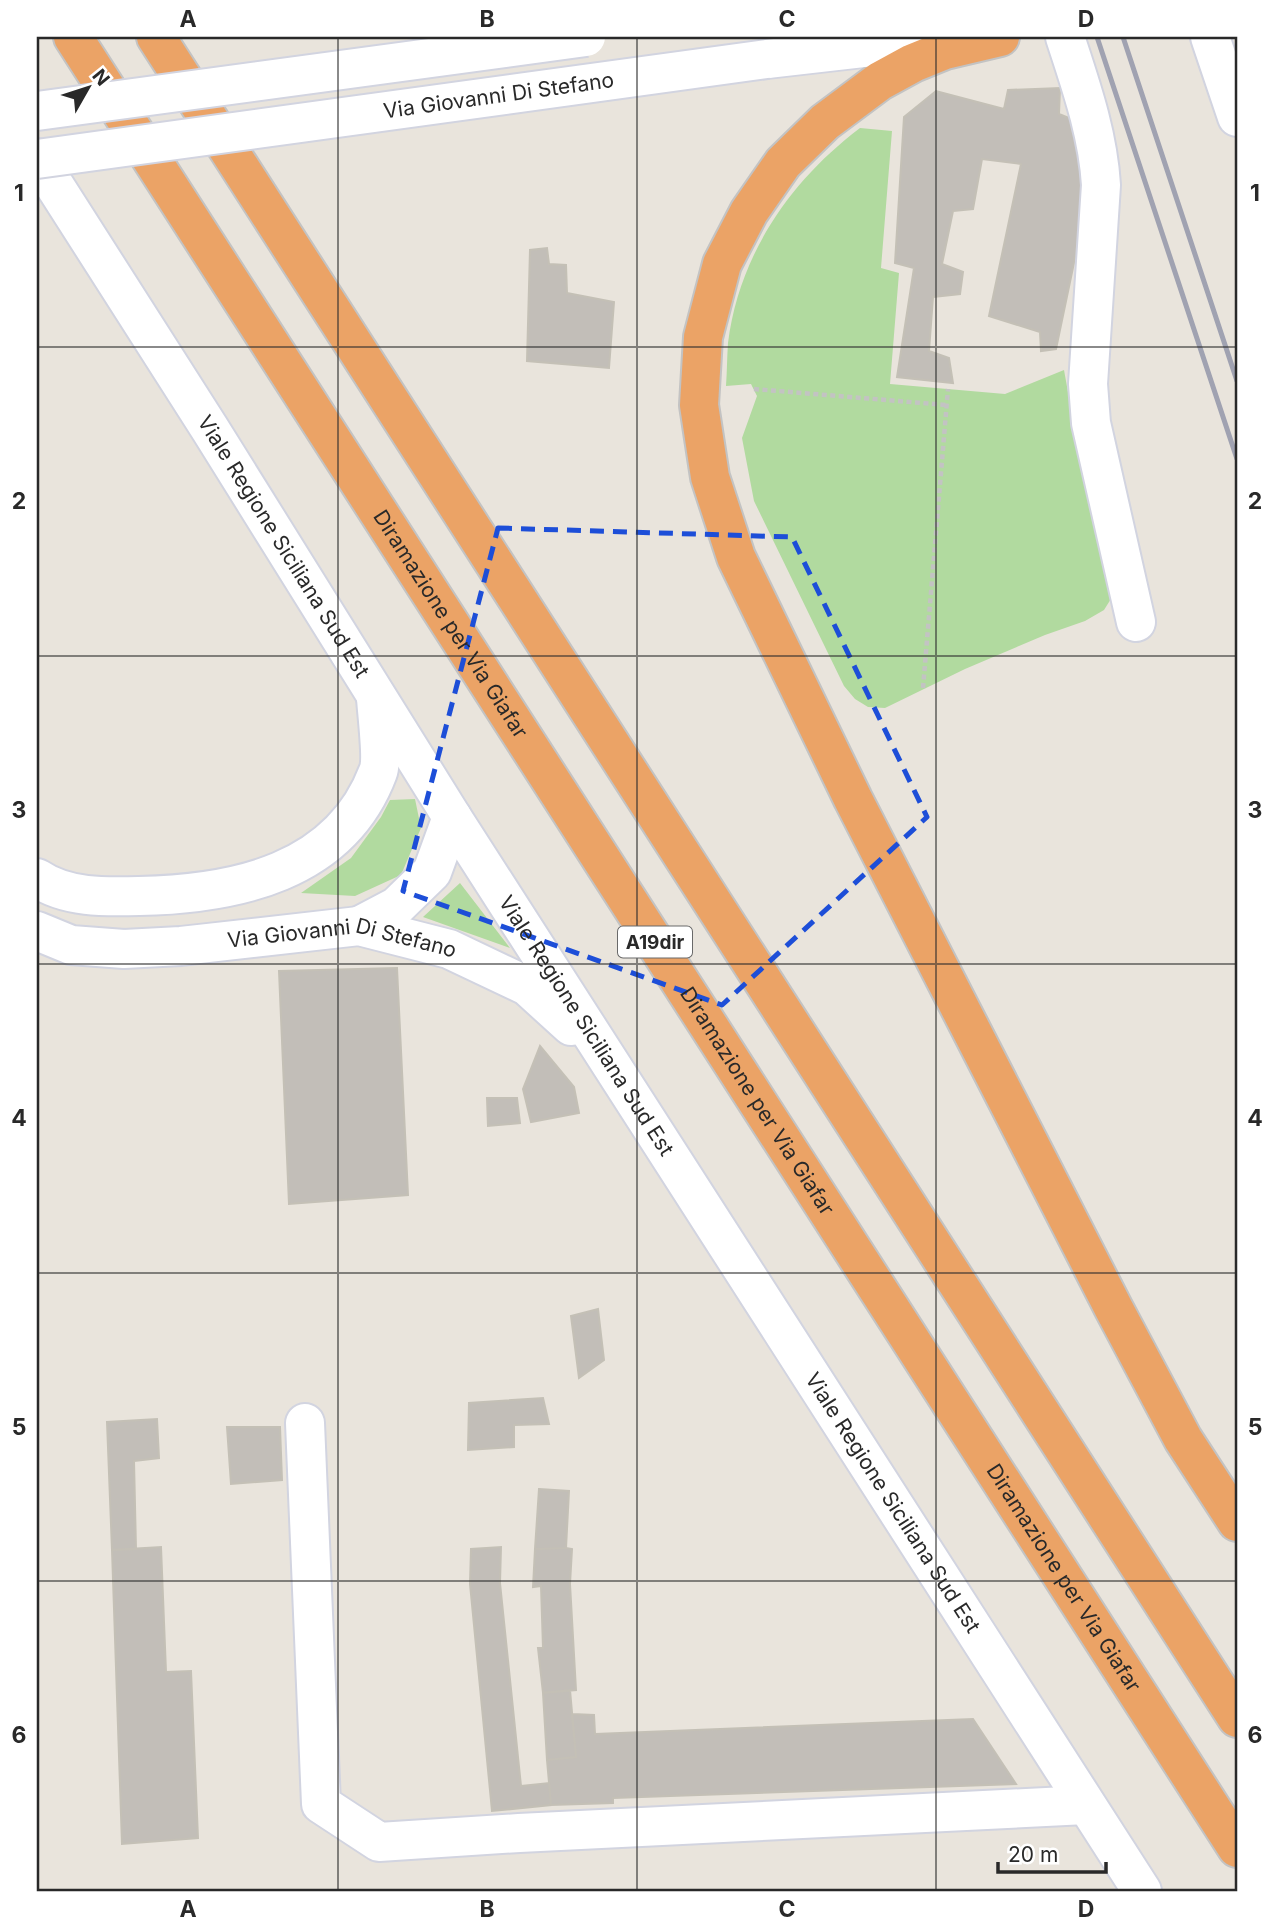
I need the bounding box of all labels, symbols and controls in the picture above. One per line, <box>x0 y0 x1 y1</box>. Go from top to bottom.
text: A <box>179 5 197 33</box>
text: B <box>479 5 495 33</box>
text: C <box>778 5 796 33</box>
text: D <box>1078 5 1094 33</box>
north arrow <box>52 52 122 122</box>
text: N <box>87 65 114 90</box>
street label: Via Giovanni Di Stefano <box>382 67 615 123</box>
text: 1 <box>14 179 24 207</box>
text: 1 <box>1250 179 1260 207</box>
street label: Viale Regione Siciliana Sud Est <box>193 410 375 682</box>
text: 2 <box>12 487 26 515</box>
text: 2 <box>1248 487 1262 515</box>
street label: Diramazione per Via Giafar <box>368 505 533 743</box>
text: 3 <box>12 796 26 824</box>
text: 3 <box>1248 796 1262 824</box>
street label: Viale Regione Siciliana Sud Est <box>494 891 679 1160</box>
street label: Via Giovanni Di Stefano <box>226 913 461 963</box>
road number: A19dir <box>618 926 692 958</box>
street label: Diramazione per Via Giafar <box>675 982 840 1220</box>
text: 4 <box>11 1104 27 1132</box>
text: 4 <box>1247 1104 1263 1132</box>
street label: Viale Regione Siciliana Sud Est <box>800 1368 986 1637</box>
text: 5 <box>12 1413 26 1441</box>
text: 5 <box>1248 1413 1262 1441</box>
street label: Diramazione per Via Giafar <box>982 1459 1146 1697</box>
text: 6 <box>12 1721 26 1749</box>
text: 6 <box>1248 1721 1262 1749</box>
scale bar <box>998 1830 1106 1874</box>
text: 20 m <box>1008 1842 1058 1867</box>
text: A <box>179 1895 197 1923</box>
text: B <box>479 1895 495 1923</box>
text: C <box>778 1895 796 1923</box>
text: D <box>1078 1895 1094 1923</box>

